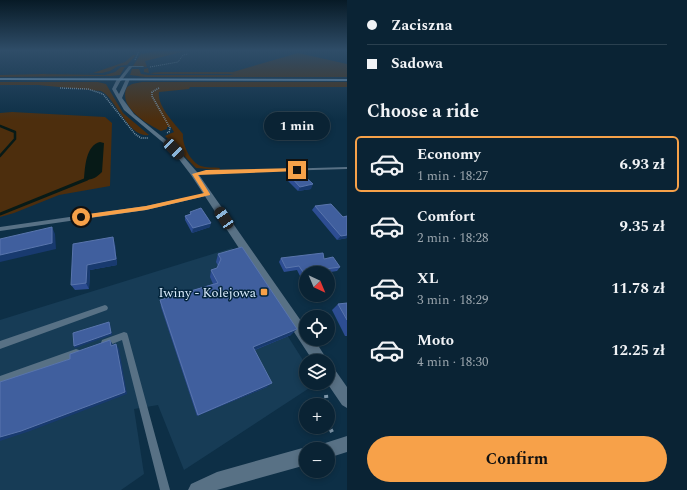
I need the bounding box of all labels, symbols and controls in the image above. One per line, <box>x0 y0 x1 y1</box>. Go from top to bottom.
text: Zaciszna <box>391 14 453 37</box>
text: Sadowa <box>391 52 443 75</box>
text: Choose a ride <box>367 98 479 125</box>
callout: 1 min <box>264 112 330 140</box>
text: 1 min <box>280 116 314 136</box>
car <box>161 136 187 162</box>
text: Economy <box>417 143 481 166</box>
icon: car <box>369 146 405 182</box>
text: 6.93 zł <box>620 153 665 176</box>
route end <box>288 161 306 179</box>
text: 1 min · 18:27 <box>417 166 489 186</box>
car <box>212 205 236 231</box>
text: Comfort <box>417 205 475 228</box>
route start <box>72 208 90 226</box>
icon: car <box>369 208 405 244</box>
text: 9.35 zł <box>620 215 665 238</box>
text: 2 min · 18:28 <box>417 228 489 248</box>
north arrow <box>299 266 335 302</box>
map controls <box>299 266 335 478</box>
text: XL <box>417 267 438 290</box>
icon: car <box>369 270 405 306</box>
text: 11.78 zł <box>611 277 665 300</box>
place label: Iwiny - Kolejowa <box>159 283 257 303</box>
marker: Iwiny - Kolejowa <box>259 287 269 297</box>
text: 3 min · 18:29 <box>417 290 489 310</box>
button: locate <box>299 310 335 346</box>
text: Moto <box>417 329 454 352</box>
icon: car <box>369 332 405 368</box>
text: 12.25 zł <box>611 339 665 362</box>
text: 4 min · 18:30 <box>417 352 489 372</box>
button: layers <box>299 354 335 390</box>
button: + <box>299 398 335 434</box>
button: Confirm <box>367 436 667 482</box>
button: − <box>299 442 335 478</box>

